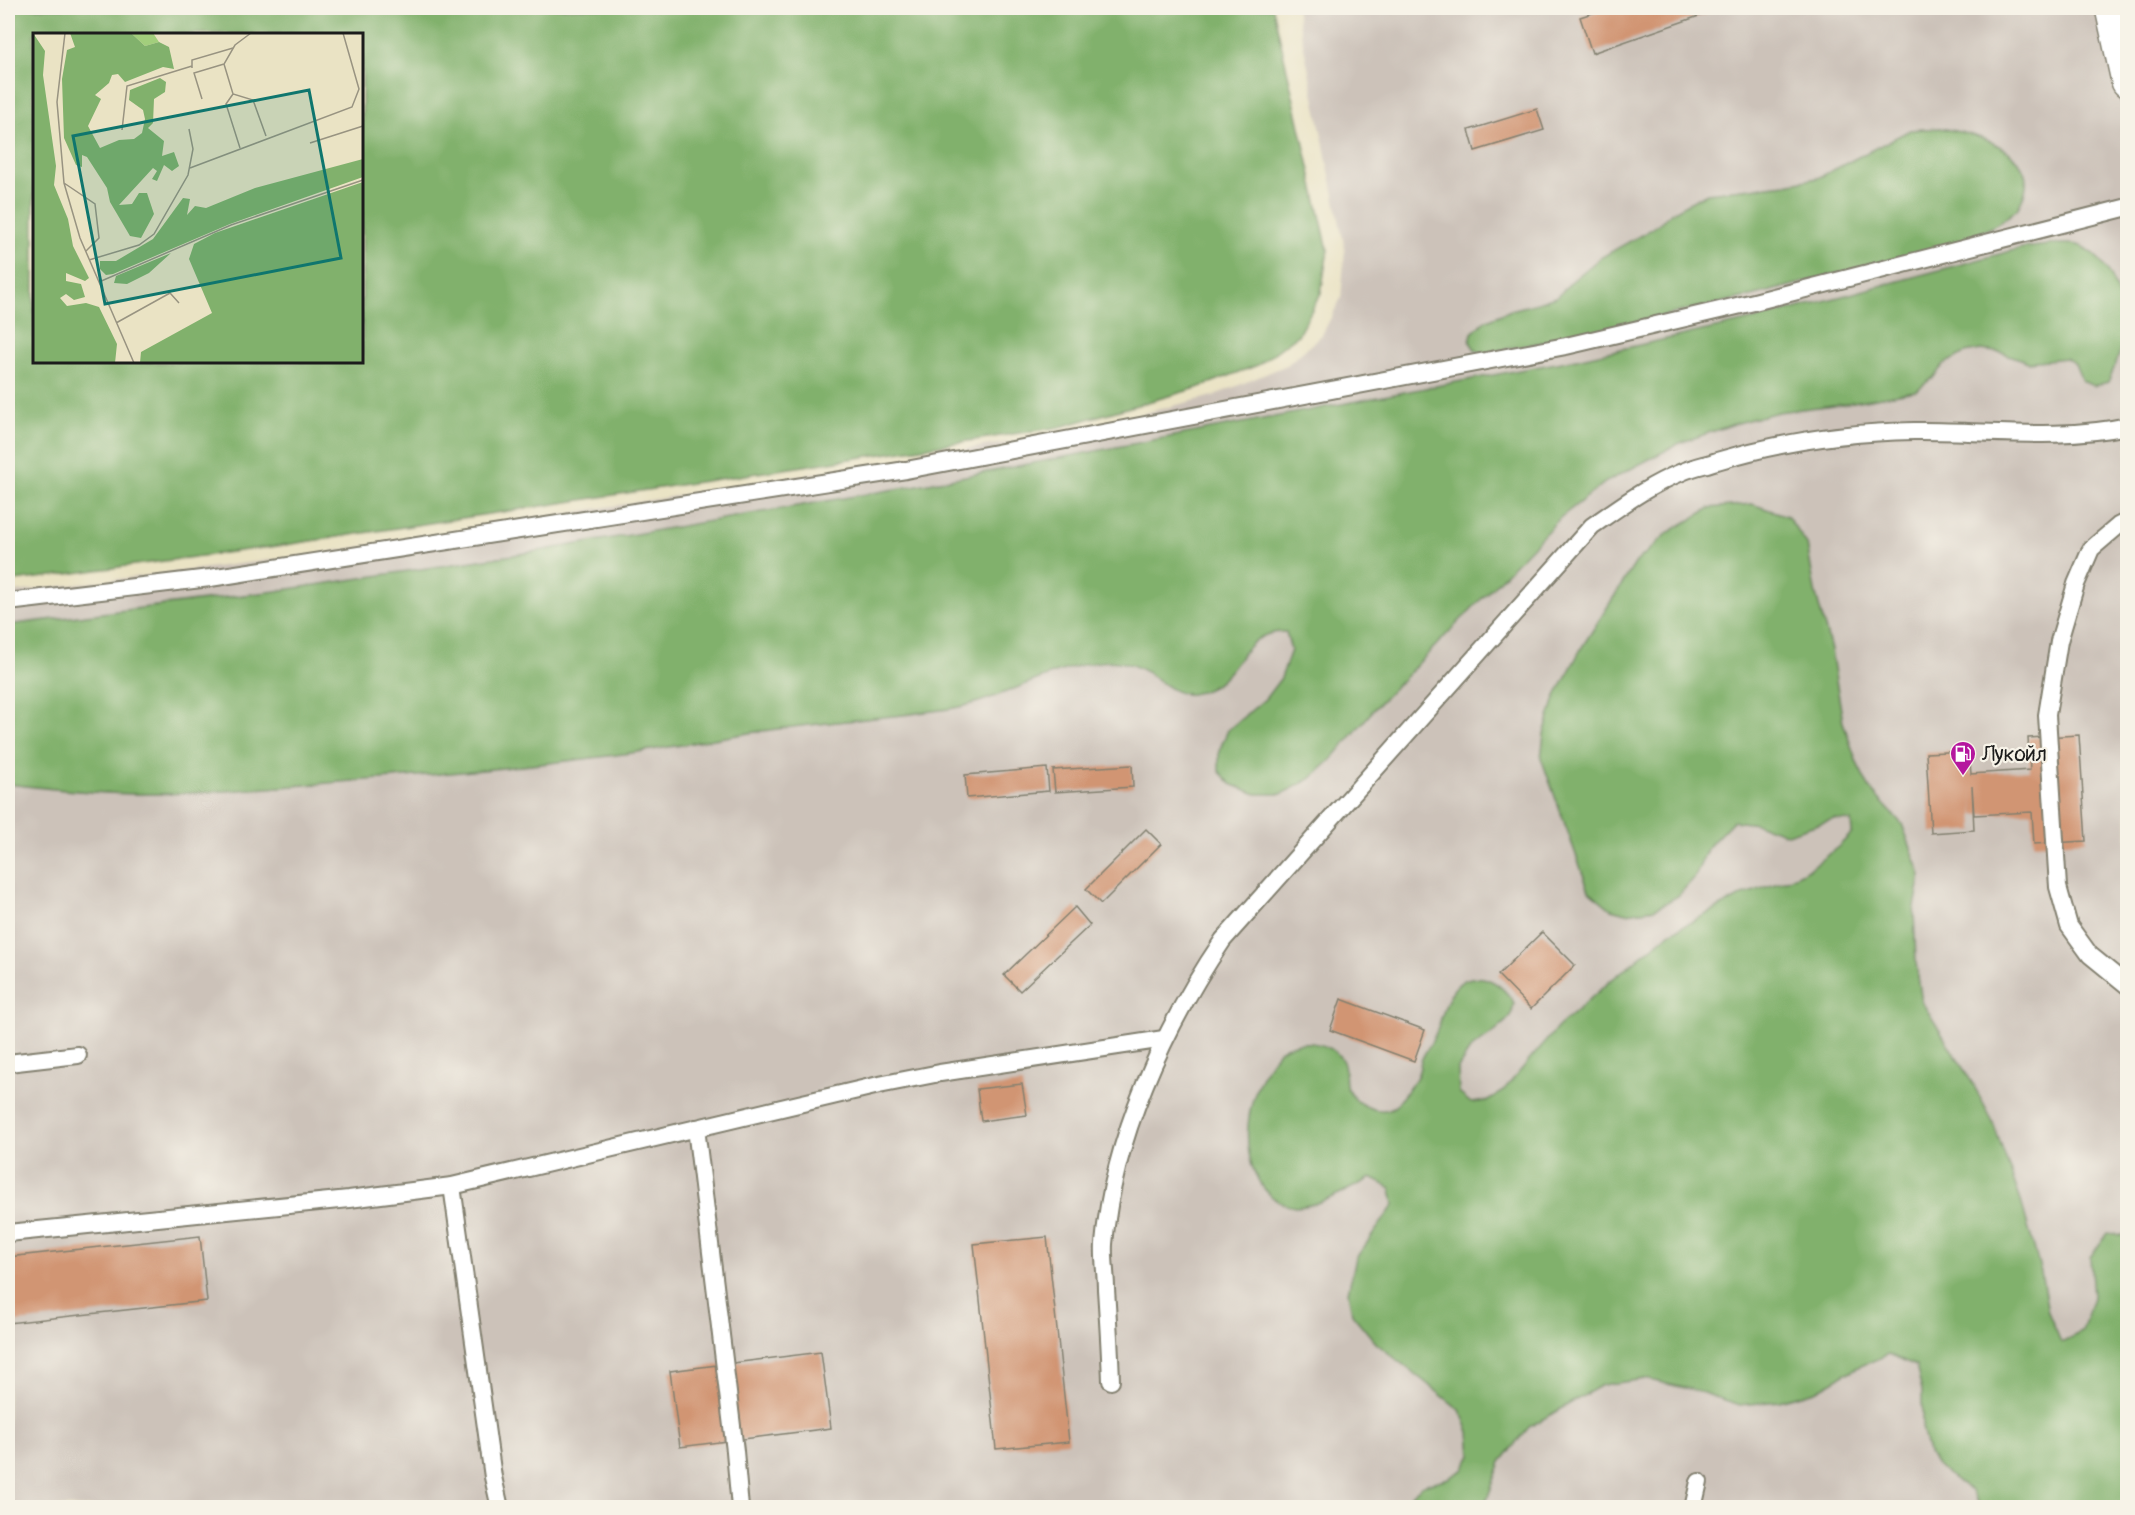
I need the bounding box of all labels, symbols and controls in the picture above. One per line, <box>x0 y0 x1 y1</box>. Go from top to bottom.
inset map <box>33 33 363 363</box>
fuel station icon: Лукойл <box>1948 739 1978 777</box>
place label: Лукойл <box>1981 741 2047 768</box>

